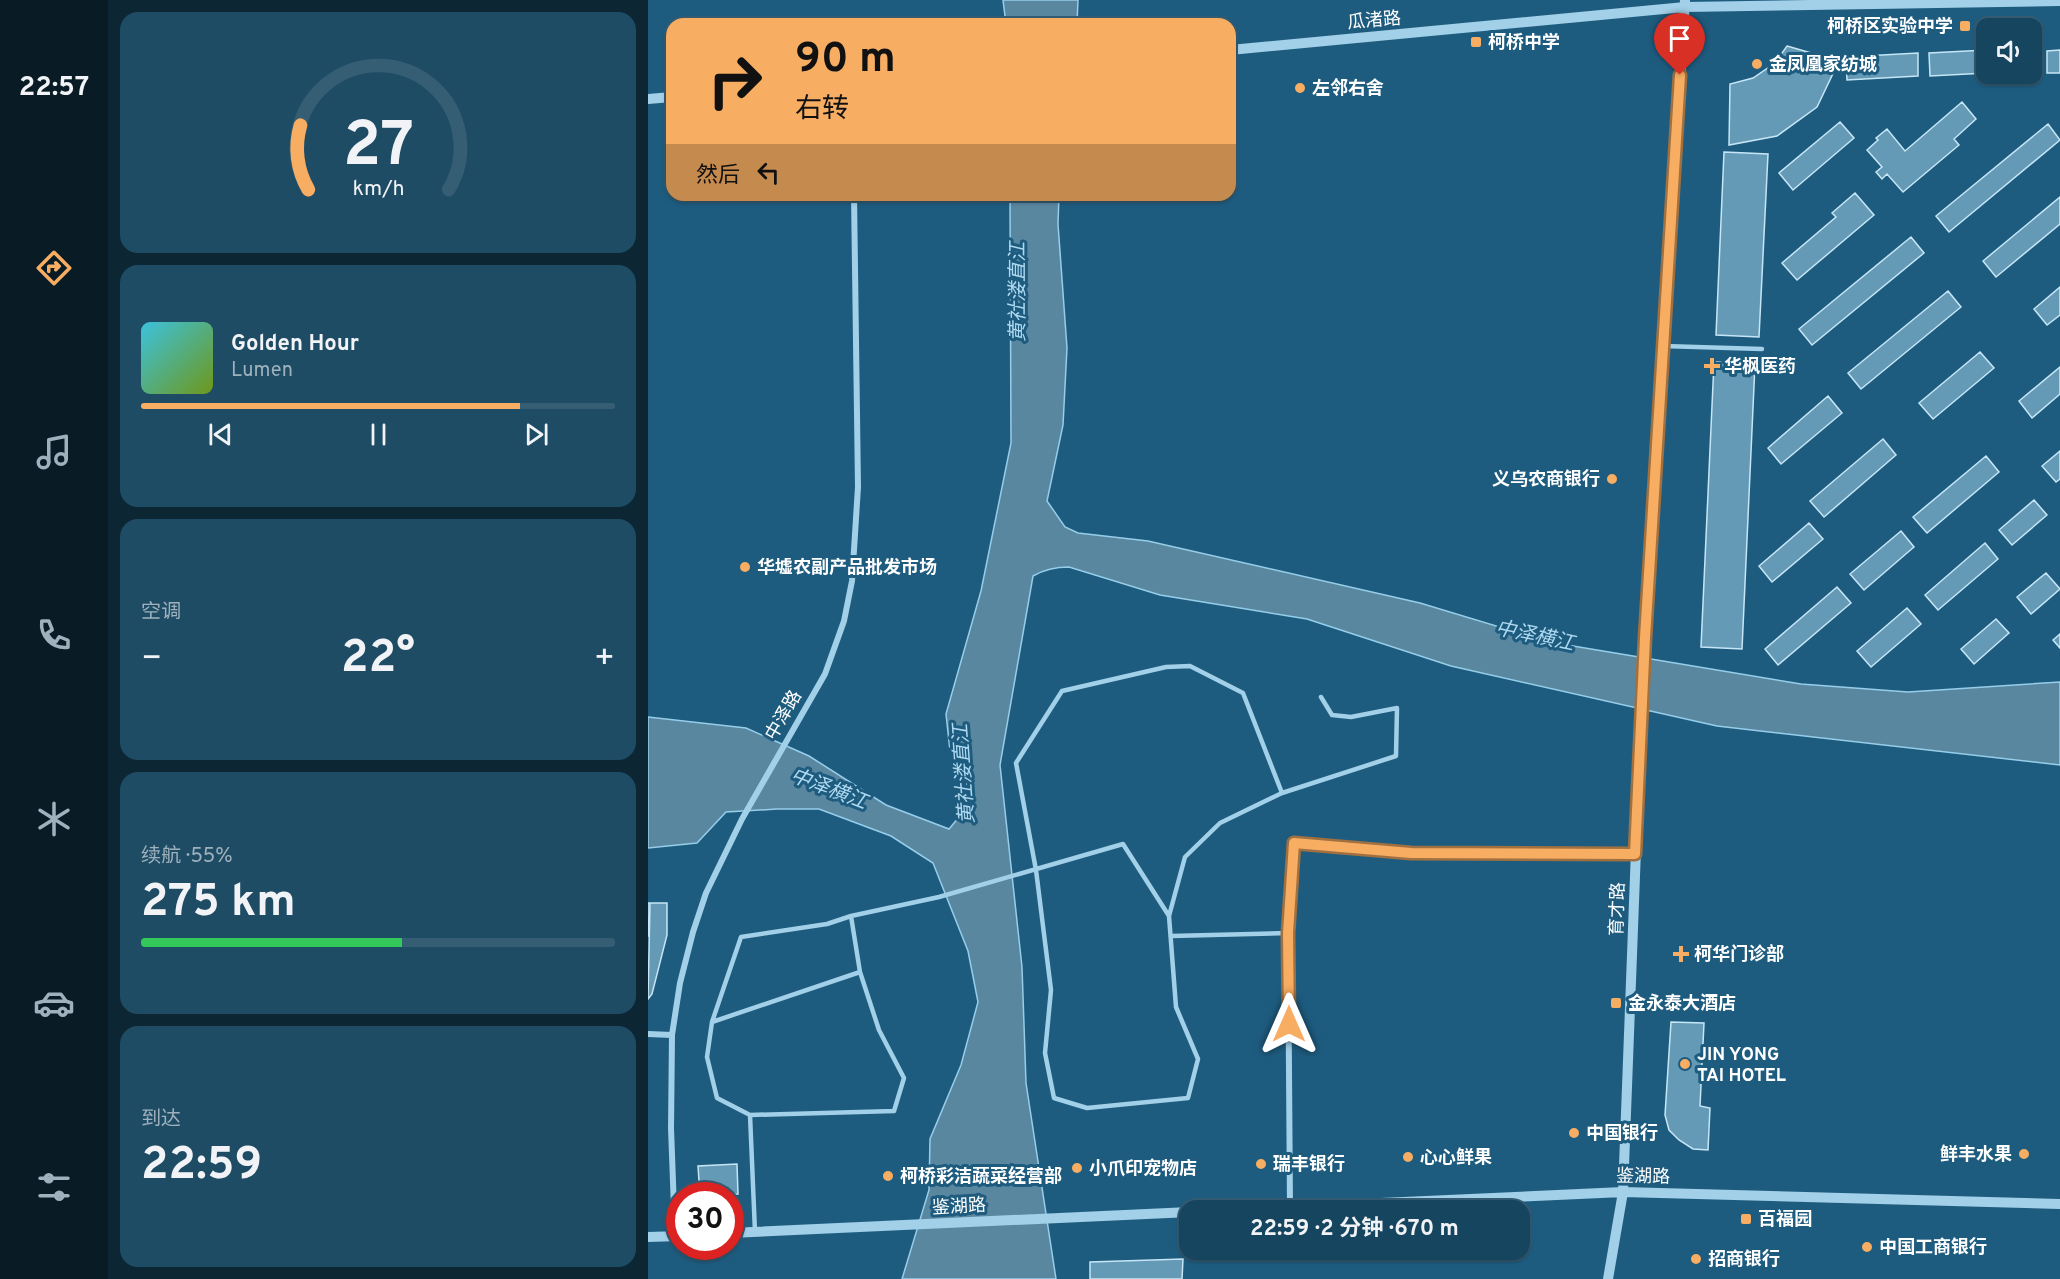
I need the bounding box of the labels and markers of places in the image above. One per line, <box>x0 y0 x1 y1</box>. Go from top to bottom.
pin <box>1654 13 1705 75</box>
place label: 柯桥区实验中学 <box>1827 16 1953 39</box>
marker: 柯桥区实验中学 <box>1958 19 1972 33</box>
place label: 柯桥中学 <box>1488 32 1560 55</box>
marker: 柯桥中学 <box>1469 35 1483 49</box>
place label: 金凤凰家纺城 <box>1769 54 1877 77</box>
marker: 金凤凰家纺城 <box>1750 57 1764 71</box>
place label: 左邻右舍 <box>1312 78 1384 101</box>
marker: 左邻右舍 <box>1293 81 1307 95</box>
place label: 华枫医药 <box>1724 356 1796 379</box>
marker: 华枫医药 <box>1705 359 1719 373</box>
place label: 义乌农商银行 <box>1492 468 1600 492</box>
marker: 义乌农商银行 <box>1605 472 1619 486</box>
place label: 华墟农副产品批发市场 <box>757 557 937 580</box>
marker: 华墟农副产品批发市场 <box>738 560 752 574</box>
place label: 柯华门诊部 <box>1694 944 1784 967</box>
marker: 柯华门诊部 <box>1672 945 1690 963</box>
place label: 金永泰大酒店 <box>1628 993 1736 1016</box>
marker: 金永泰大酒店 <box>1609 996 1623 1010</box>
place label: JIN YONG TAI HOTEL <box>1697 1044 1786 1088</box>
marker: JIN YONG TAI HOTEL <box>1678 1057 1692 1071</box>
place label: 中国银行 <box>1586 1122 1658 1146</box>
marker: 中国银行 <box>1567 1126 1581 1140</box>
place label: 鲜丰水果 <box>1940 1144 2012 1167</box>
place label: 心心鲜果 <box>1420 1147 1492 1170</box>
marker: 鲜丰水果 <box>2017 1147 2031 1161</box>
marker: 心心鲜果 <box>1401 1150 1415 1164</box>
place label: 瑞丰银行 <box>1273 1153 1345 1177</box>
marker: 瑞丰银行 <box>1254 1157 1268 1171</box>
place label: 小爪印宠物店 <box>1089 1158 1197 1181</box>
marker: 小爪印宠物店 <box>1070 1161 1084 1175</box>
place label: 柯桥彩洁蔬菜经营部 <box>900 1166 1062 1189</box>
marker: 柯桥彩洁蔬菜经营部 <box>881 1169 895 1183</box>
place label: 百福园 <box>1758 1209 1812 1232</box>
marker: 百福园 <box>1739 1212 1753 1226</box>
place label: 中国工商银行 <box>1879 1236 1987 1260</box>
marker: 中国工商银行 <box>1860 1240 1874 1254</box>
place label: 招商银行 <box>1708 1248 1780 1272</box>
marker: 招商银行 <box>1689 1252 1703 1266</box>

